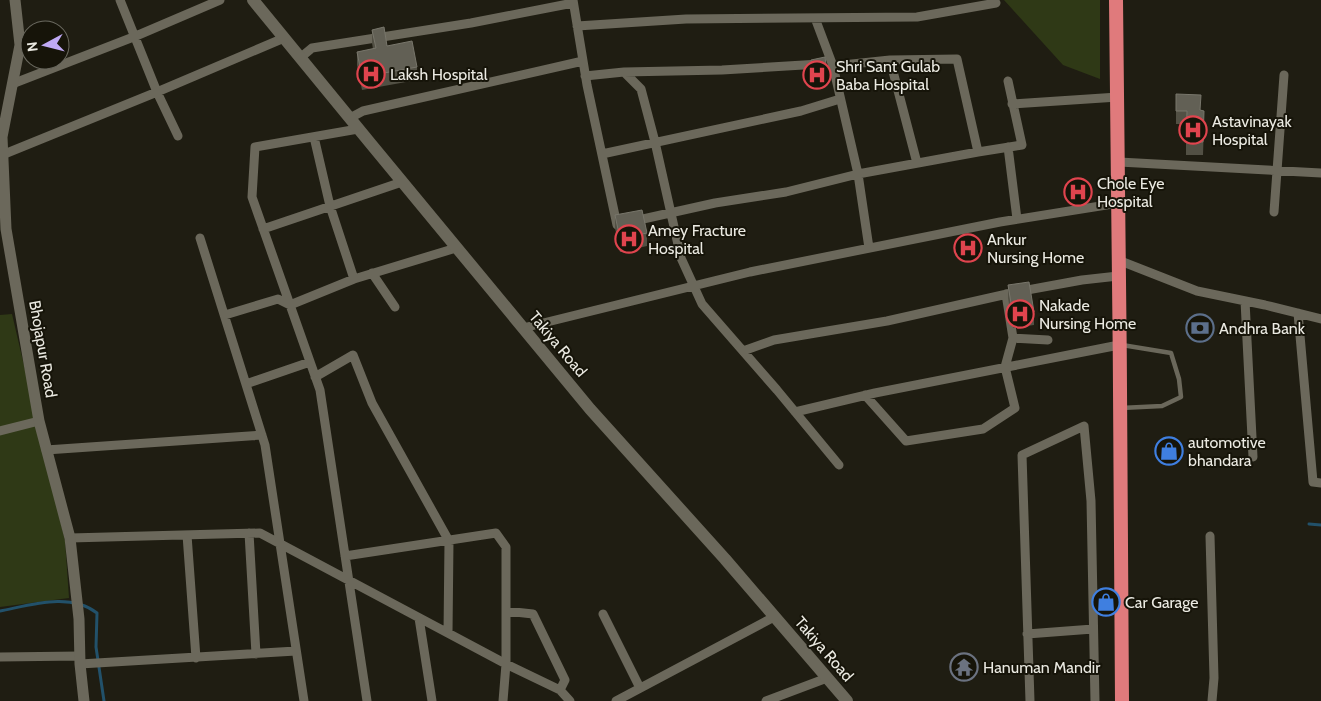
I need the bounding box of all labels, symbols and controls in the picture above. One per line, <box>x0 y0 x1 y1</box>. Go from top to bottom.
north arrow <box>20 20 70 70</box>
text: N <box>23 41 42 53</box>
place label: Shri Sant Gulab Baba Hospital <box>836 57 940 94</box>
hospital icon: Laksh Hospital <box>356 59 386 89</box>
hospital icon: Shri Sant Gulab Baba Hospital <box>802 60 832 90</box>
place label: Laksh Hospital <box>390 65 488 84</box>
place label: Astavinayak Hospital <box>1212 112 1292 149</box>
hospital icon: Astavinayak Hospital <box>1178 115 1208 145</box>
place label: Chole Eye Hospital <box>1097 174 1165 211</box>
hospital icon: Chole Eye Hospital <box>1063 177 1093 207</box>
place label: Amey Fracture Hospital <box>648 221 746 258</box>
hospital icon: Amey Fracture Hospital <box>614 224 644 254</box>
place label: Ankur Nursing Home <box>987 230 1084 267</box>
hospital icon: Ankur Nursing Home <box>953 233 983 263</box>
place label: Nakade Nursing Home <box>1039 296 1136 333</box>
street label: Bhojapur Road <box>25 299 61 399</box>
hospital icon: Nakade Nursing Home <box>1005 299 1035 329</box>
street label: Takiya Road <box>525 307 591 381</box>
bank icon: Andhra Bank <box>1185 313 1215 343</box>
place label: Andhra Bank <box>1219 319 1306 338</box>
place label: automotive bhandara <box>1188 433 1266 470</box>
shop icon: automotive bhandara <box>1154 436 1184 466</box>
shop icon: Car Garage <box>1091 587 1121 617</box>
place label: Car Garage <box>1125 593 1198 612</box>
street label: Takiya Road <box>791 613 857 685</box>
temple icon: Hanuman Mandir <box>949 652 979 682</box>
place label: Hanuman Mandir <box>983 658 1101 677</box>

